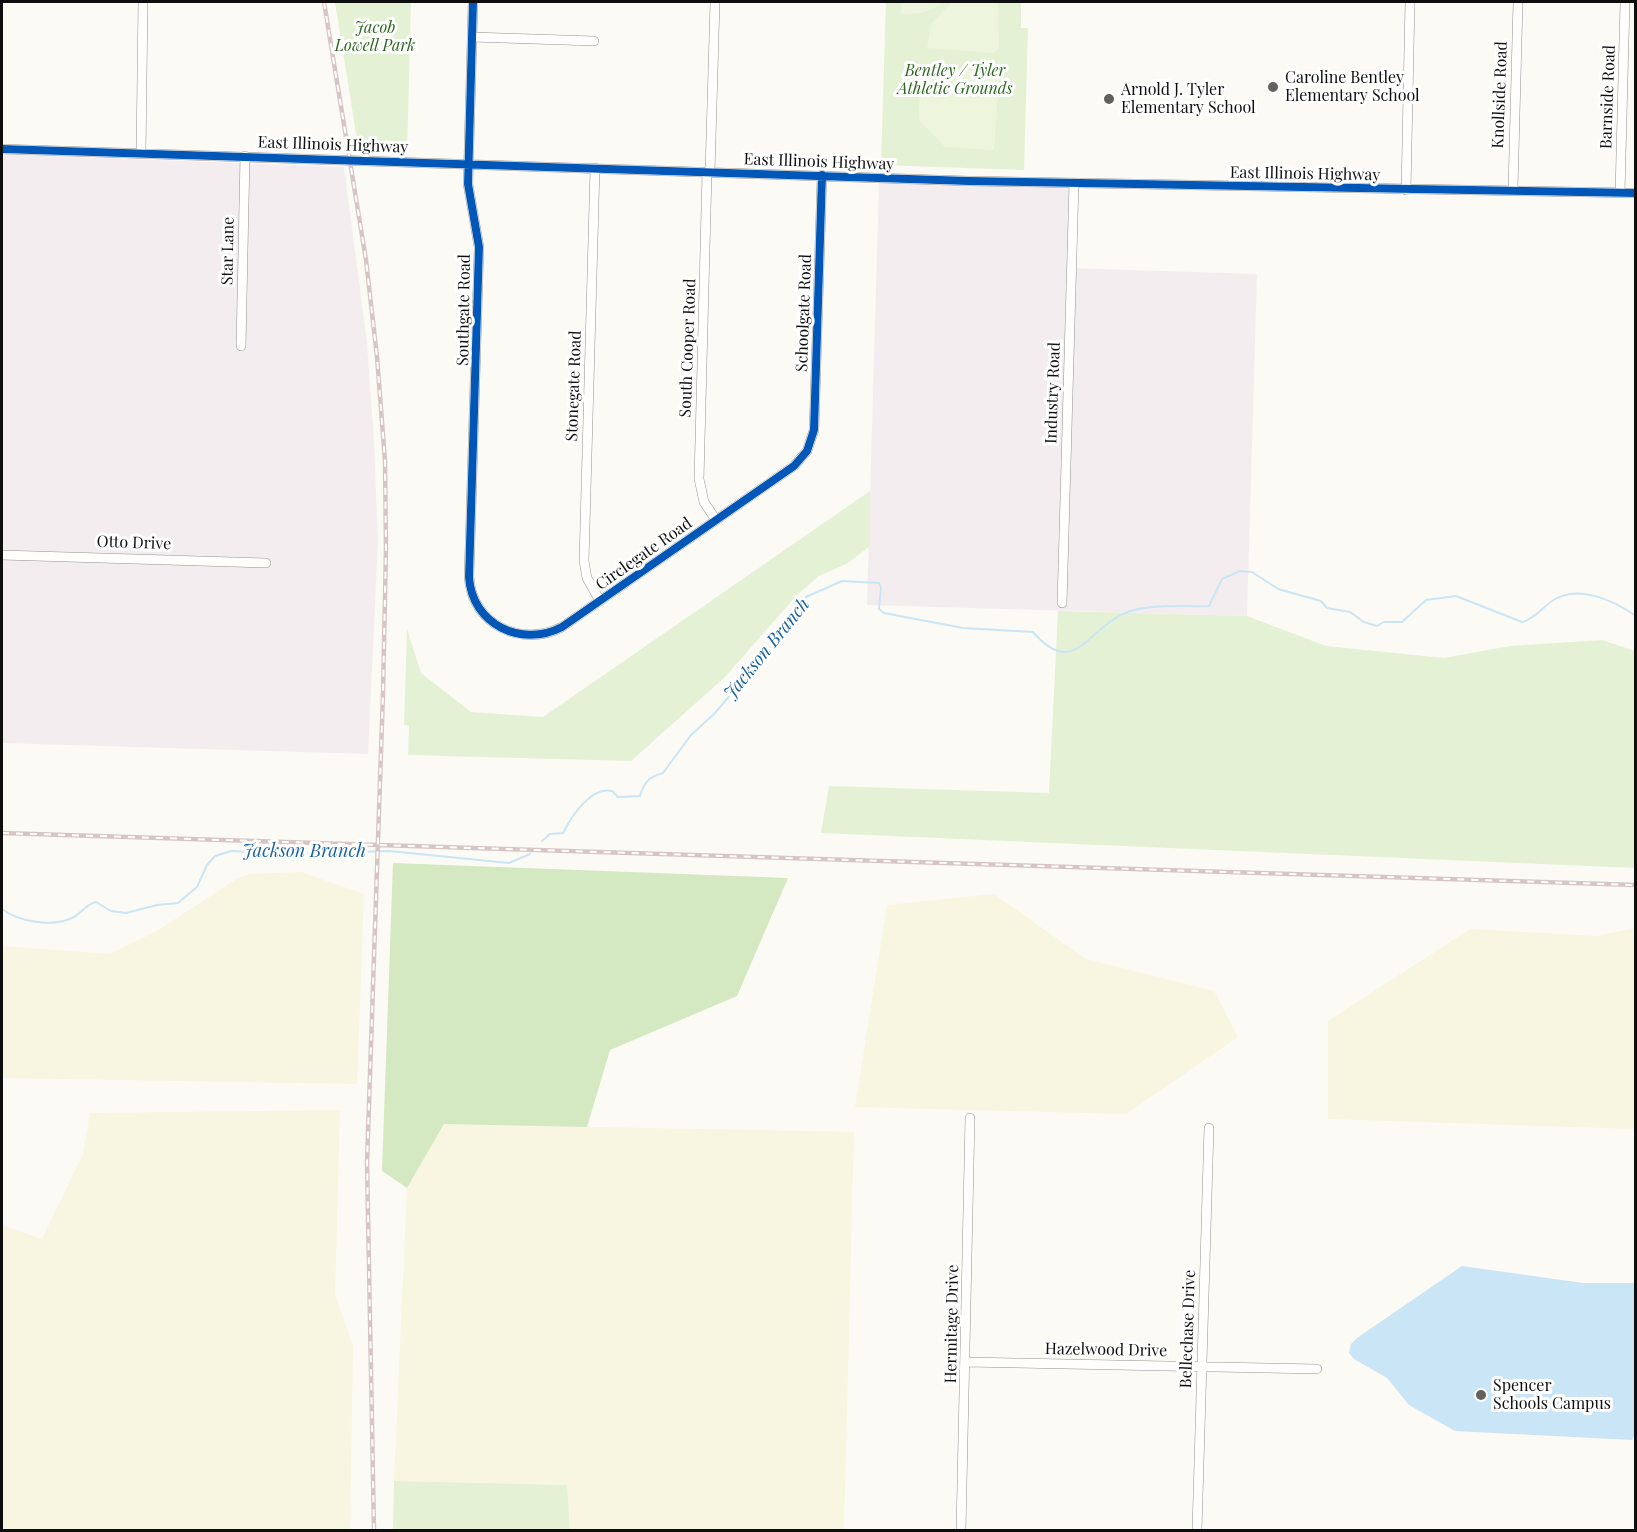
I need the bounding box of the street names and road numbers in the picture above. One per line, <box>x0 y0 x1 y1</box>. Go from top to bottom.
street label: Knollside Road <box>1489 41 1511 149</box>
street label: Barnside Road <box>1597 45 1619 149</box>
street label: East Illinois Highway <box>257 133 409 157</box>
street label: East Illinois Highway <box>743 150 895 174</box>
street label: East Illinois Highway <box>1230 163 1380 185</box>
street label: Star Lane <box>218 217 238 285</box>
street label: Southgate Road <box>453 254 475 366</box>
street label: Schoolgate Road <box>792 254 816 372</box>
street label: South Cooper Road <box>676 278 700 418</box>
street label: Stonegate Road <box>562 330 586 442</box>
street label: Industry Road <box>1042 342 1064 444</box>
street label: Circlegate Road <box>592 514 696 594</box>
street label: Otto Drive <box>96 532 172 554</box>
street label: Hermitage Drive <box>941 1264 963 1384</box>
street label: Bellechase Drive <box>1176 1269 1200 1389</box>
street label: Hazelwood Drive <box>1045 1339 1167 1361</box>

